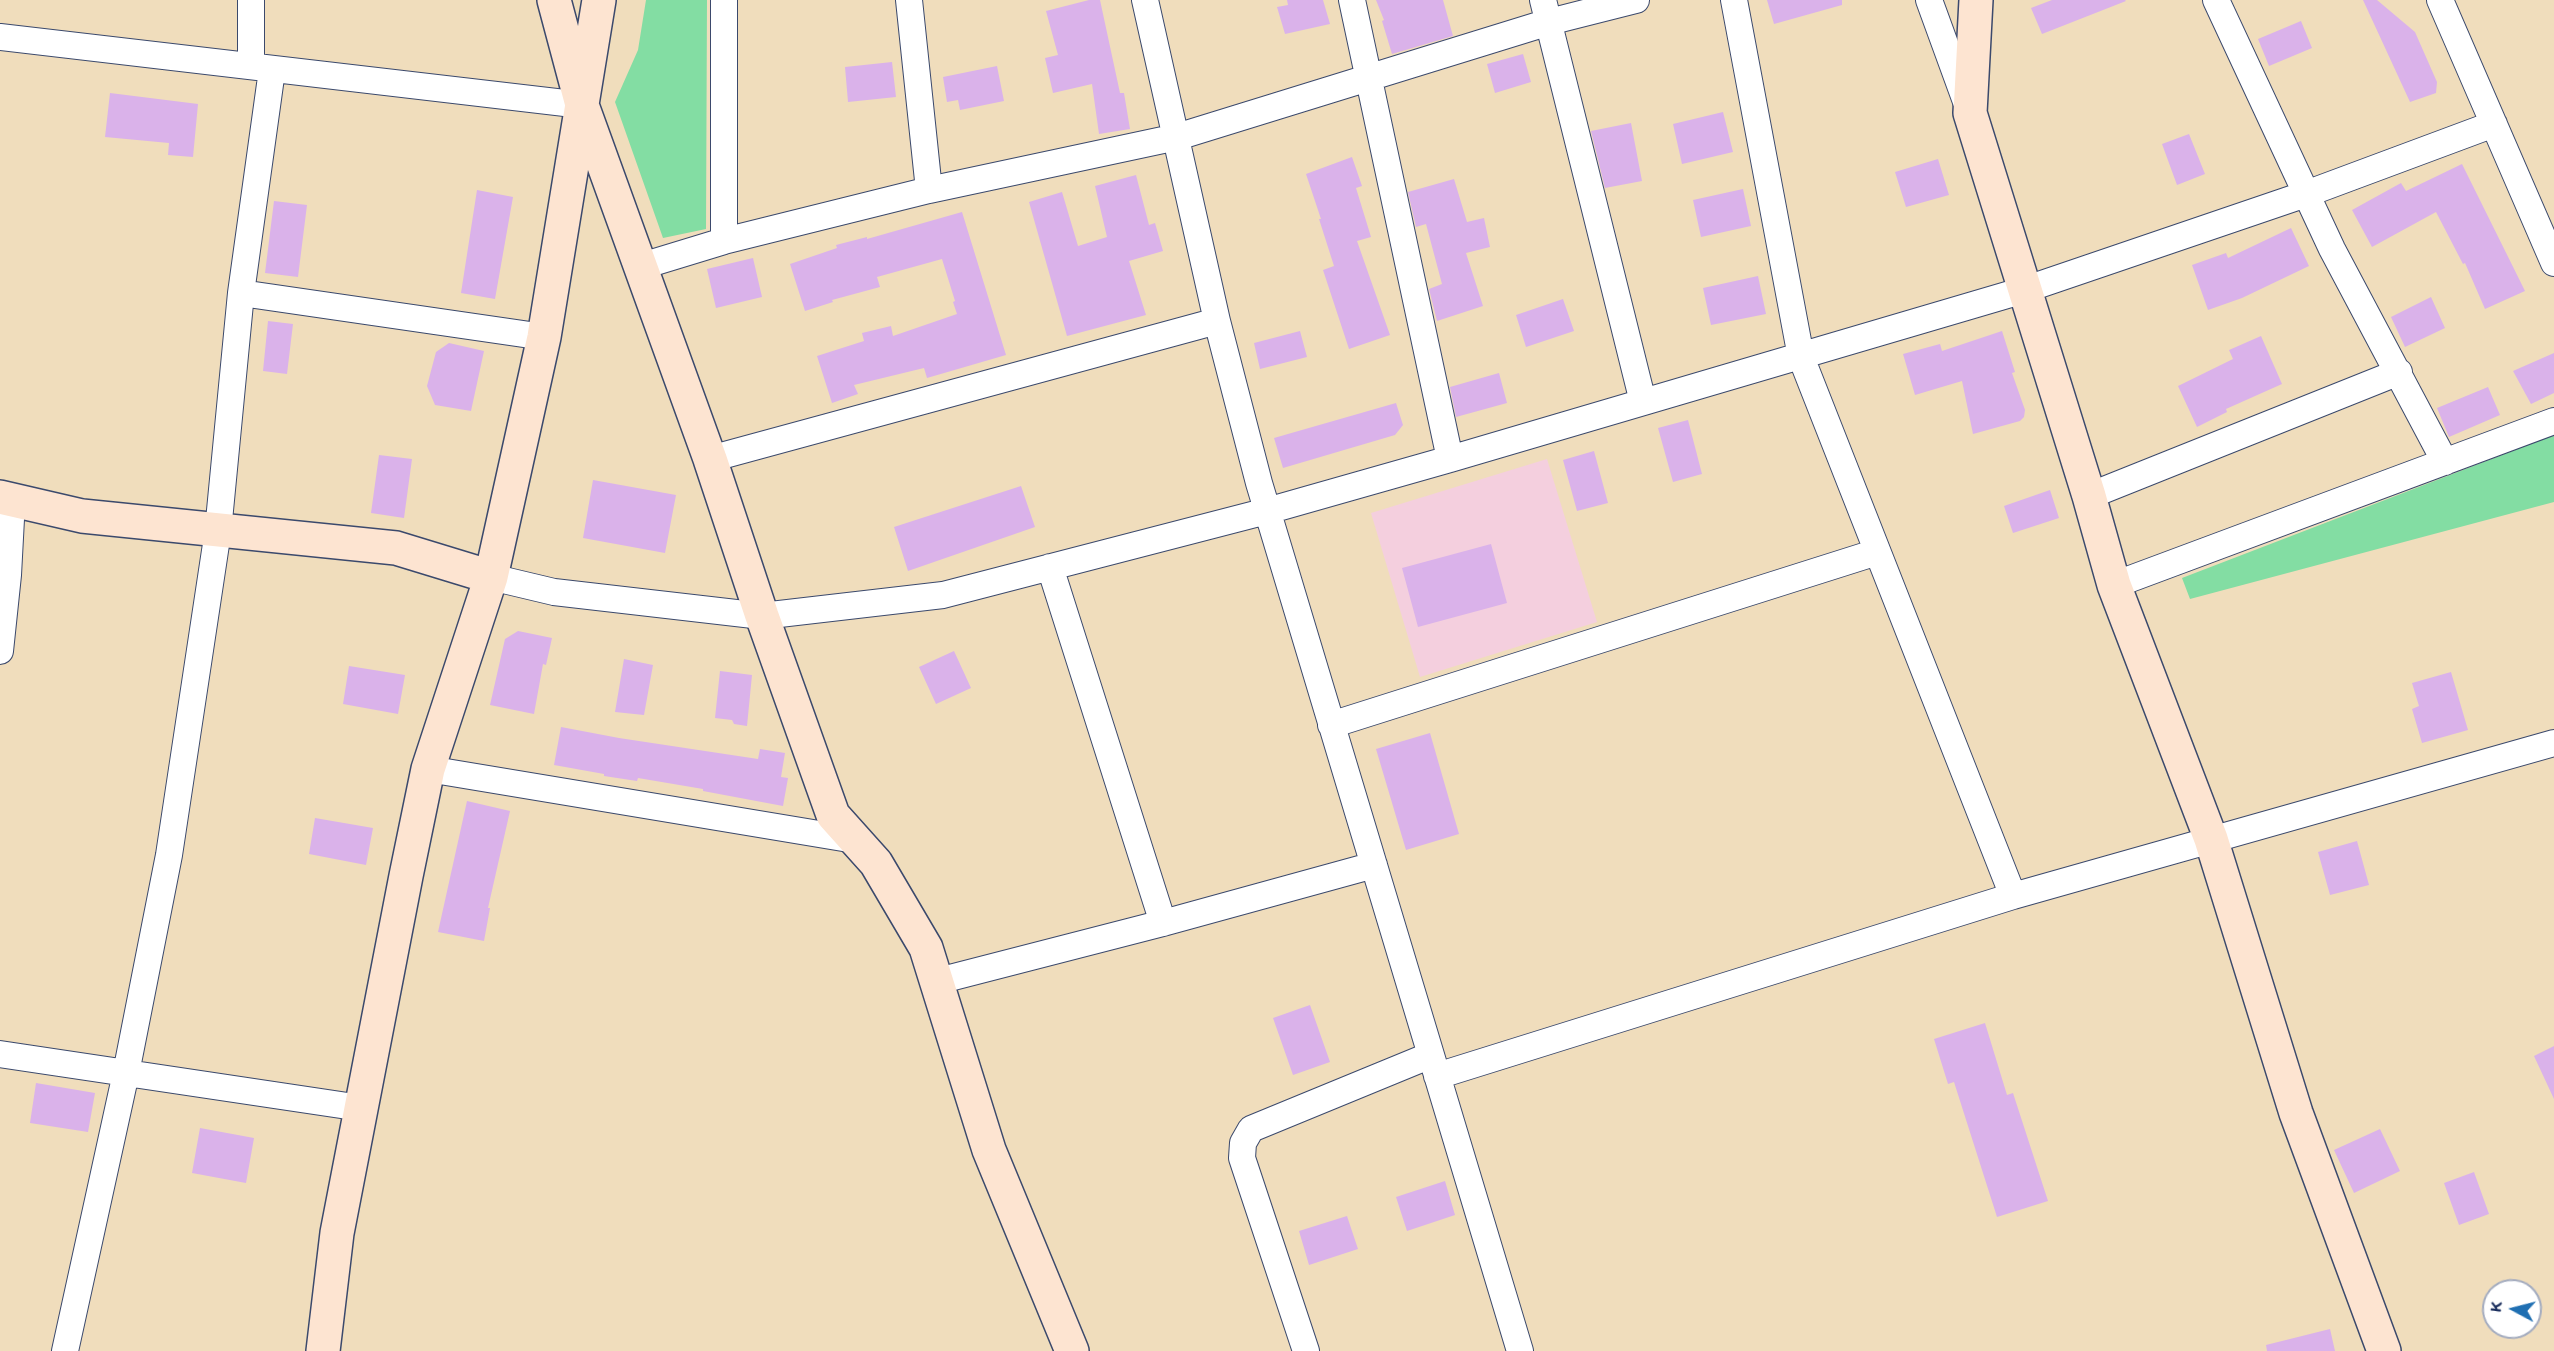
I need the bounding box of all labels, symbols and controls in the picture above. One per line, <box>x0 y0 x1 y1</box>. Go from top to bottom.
north arrow <box>2482 1279 2542 1339</box>
text: K <box>2486 1301 2506 1313</box>

